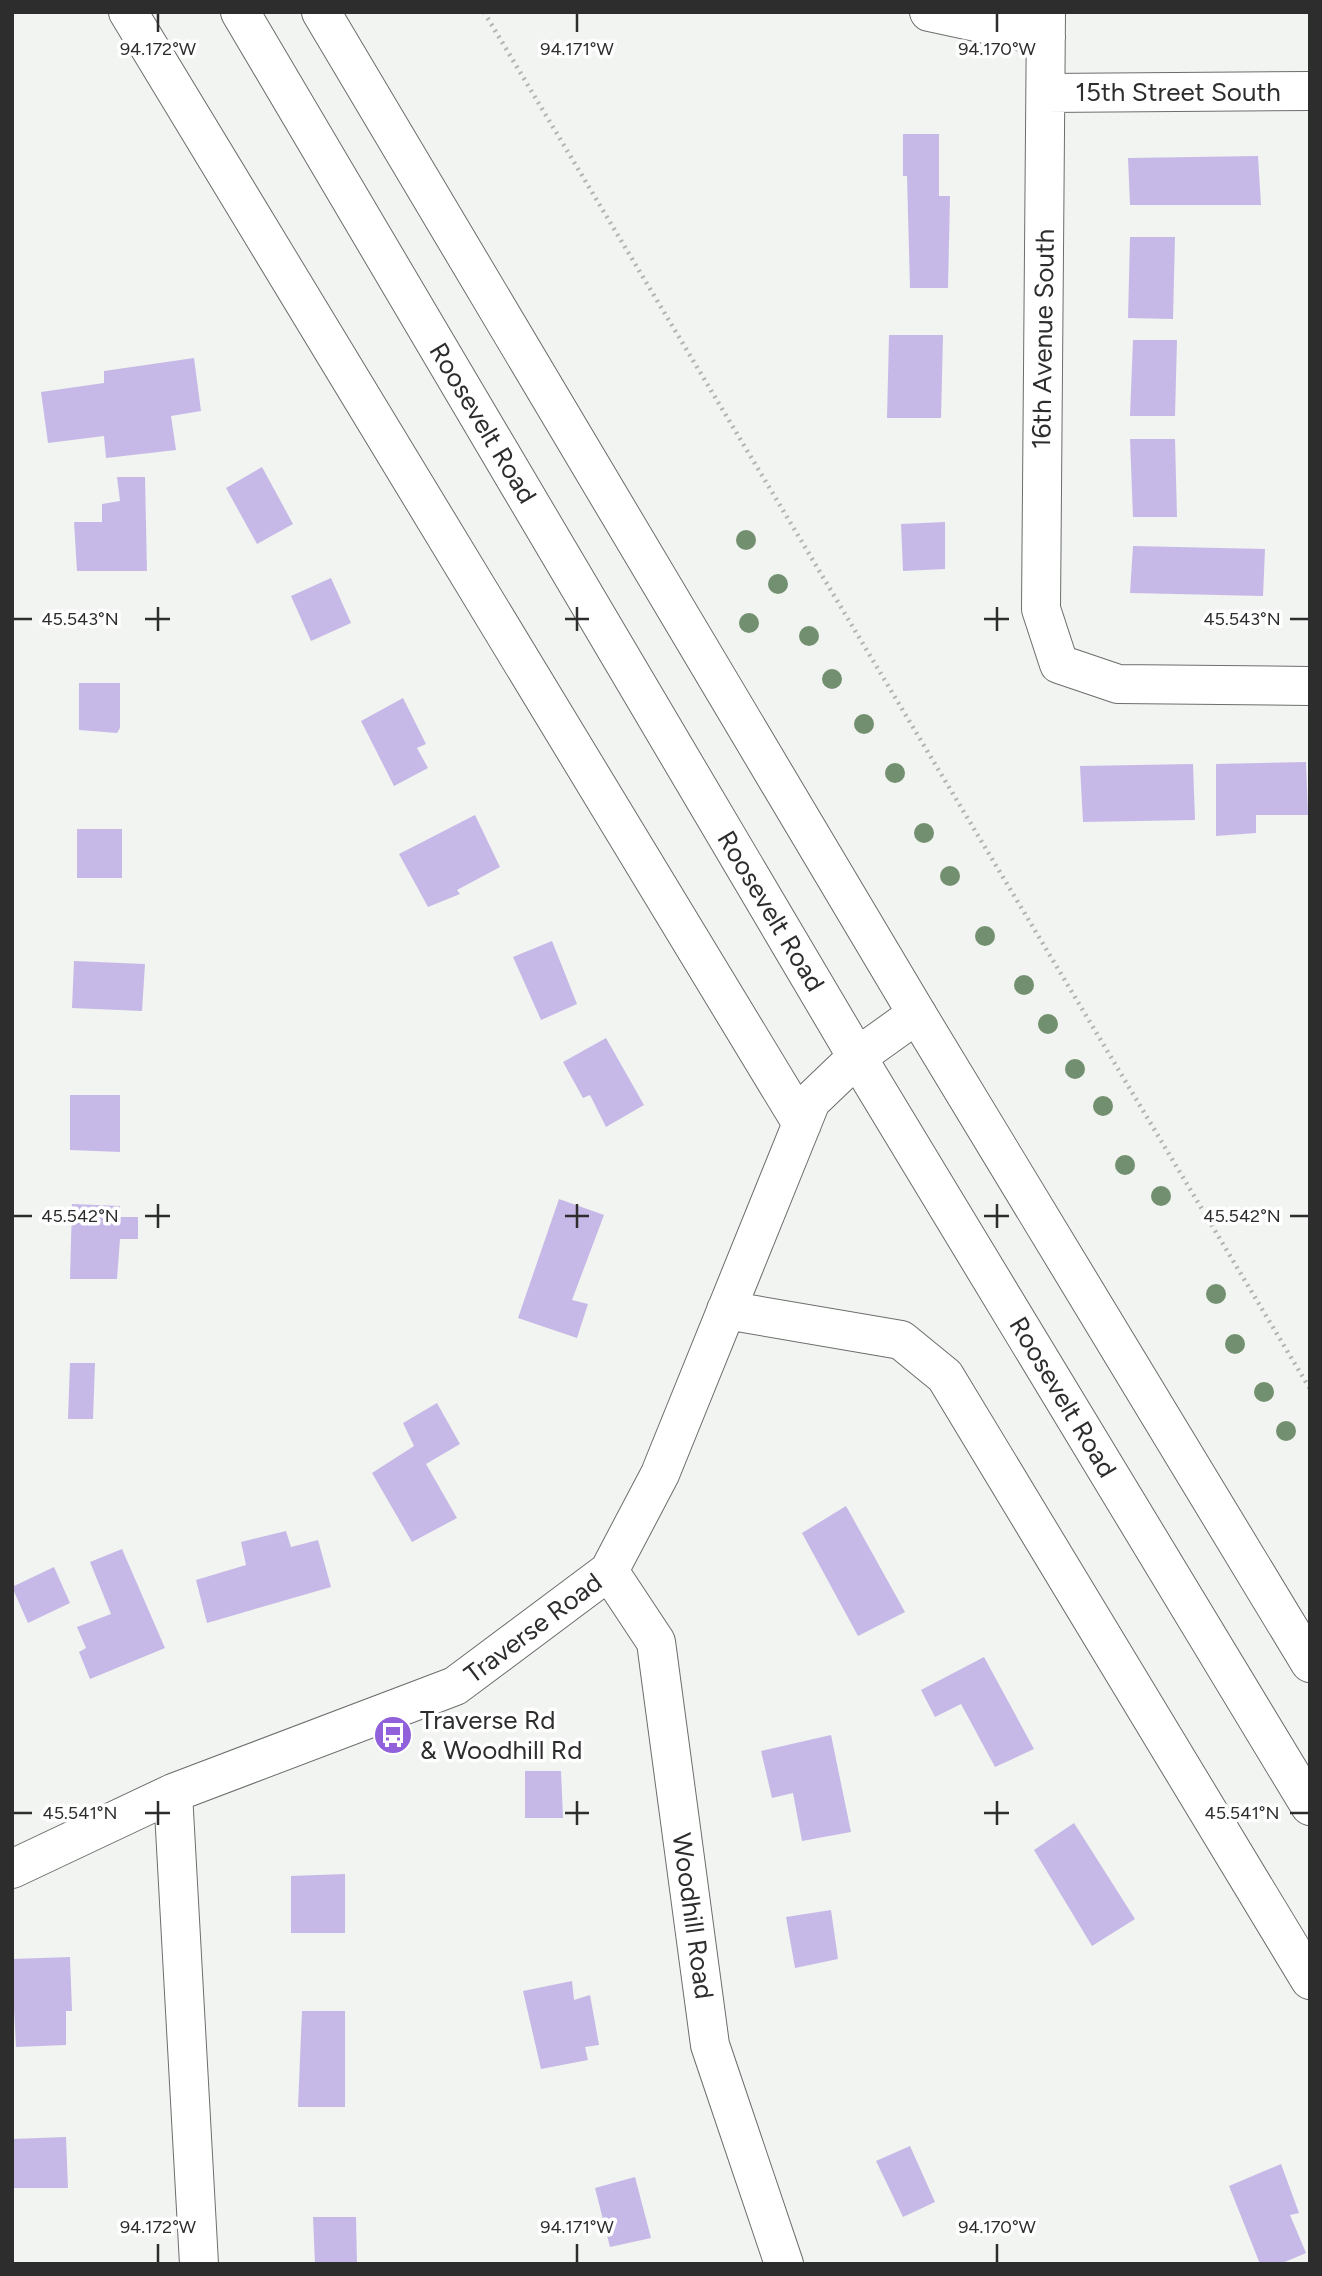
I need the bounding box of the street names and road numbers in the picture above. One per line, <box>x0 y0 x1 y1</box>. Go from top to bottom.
street label: 15th Street South <box>1075 76 1281 108</box>
street label: 16th Avenue South <box>1025 229 1061 449</box>
street label: Roosevelt Road <box>423 337 543 509</box>
street label: Roosevelt Road <box>711 825 831 997</box>
street label: Roosevelt Road <box>1003 1311 1123 1483</box>
street label: Traverse Road <box>458 1566 608 1690</box>
street label: Woodhill Road <box>665 1831 721 2001</box>

